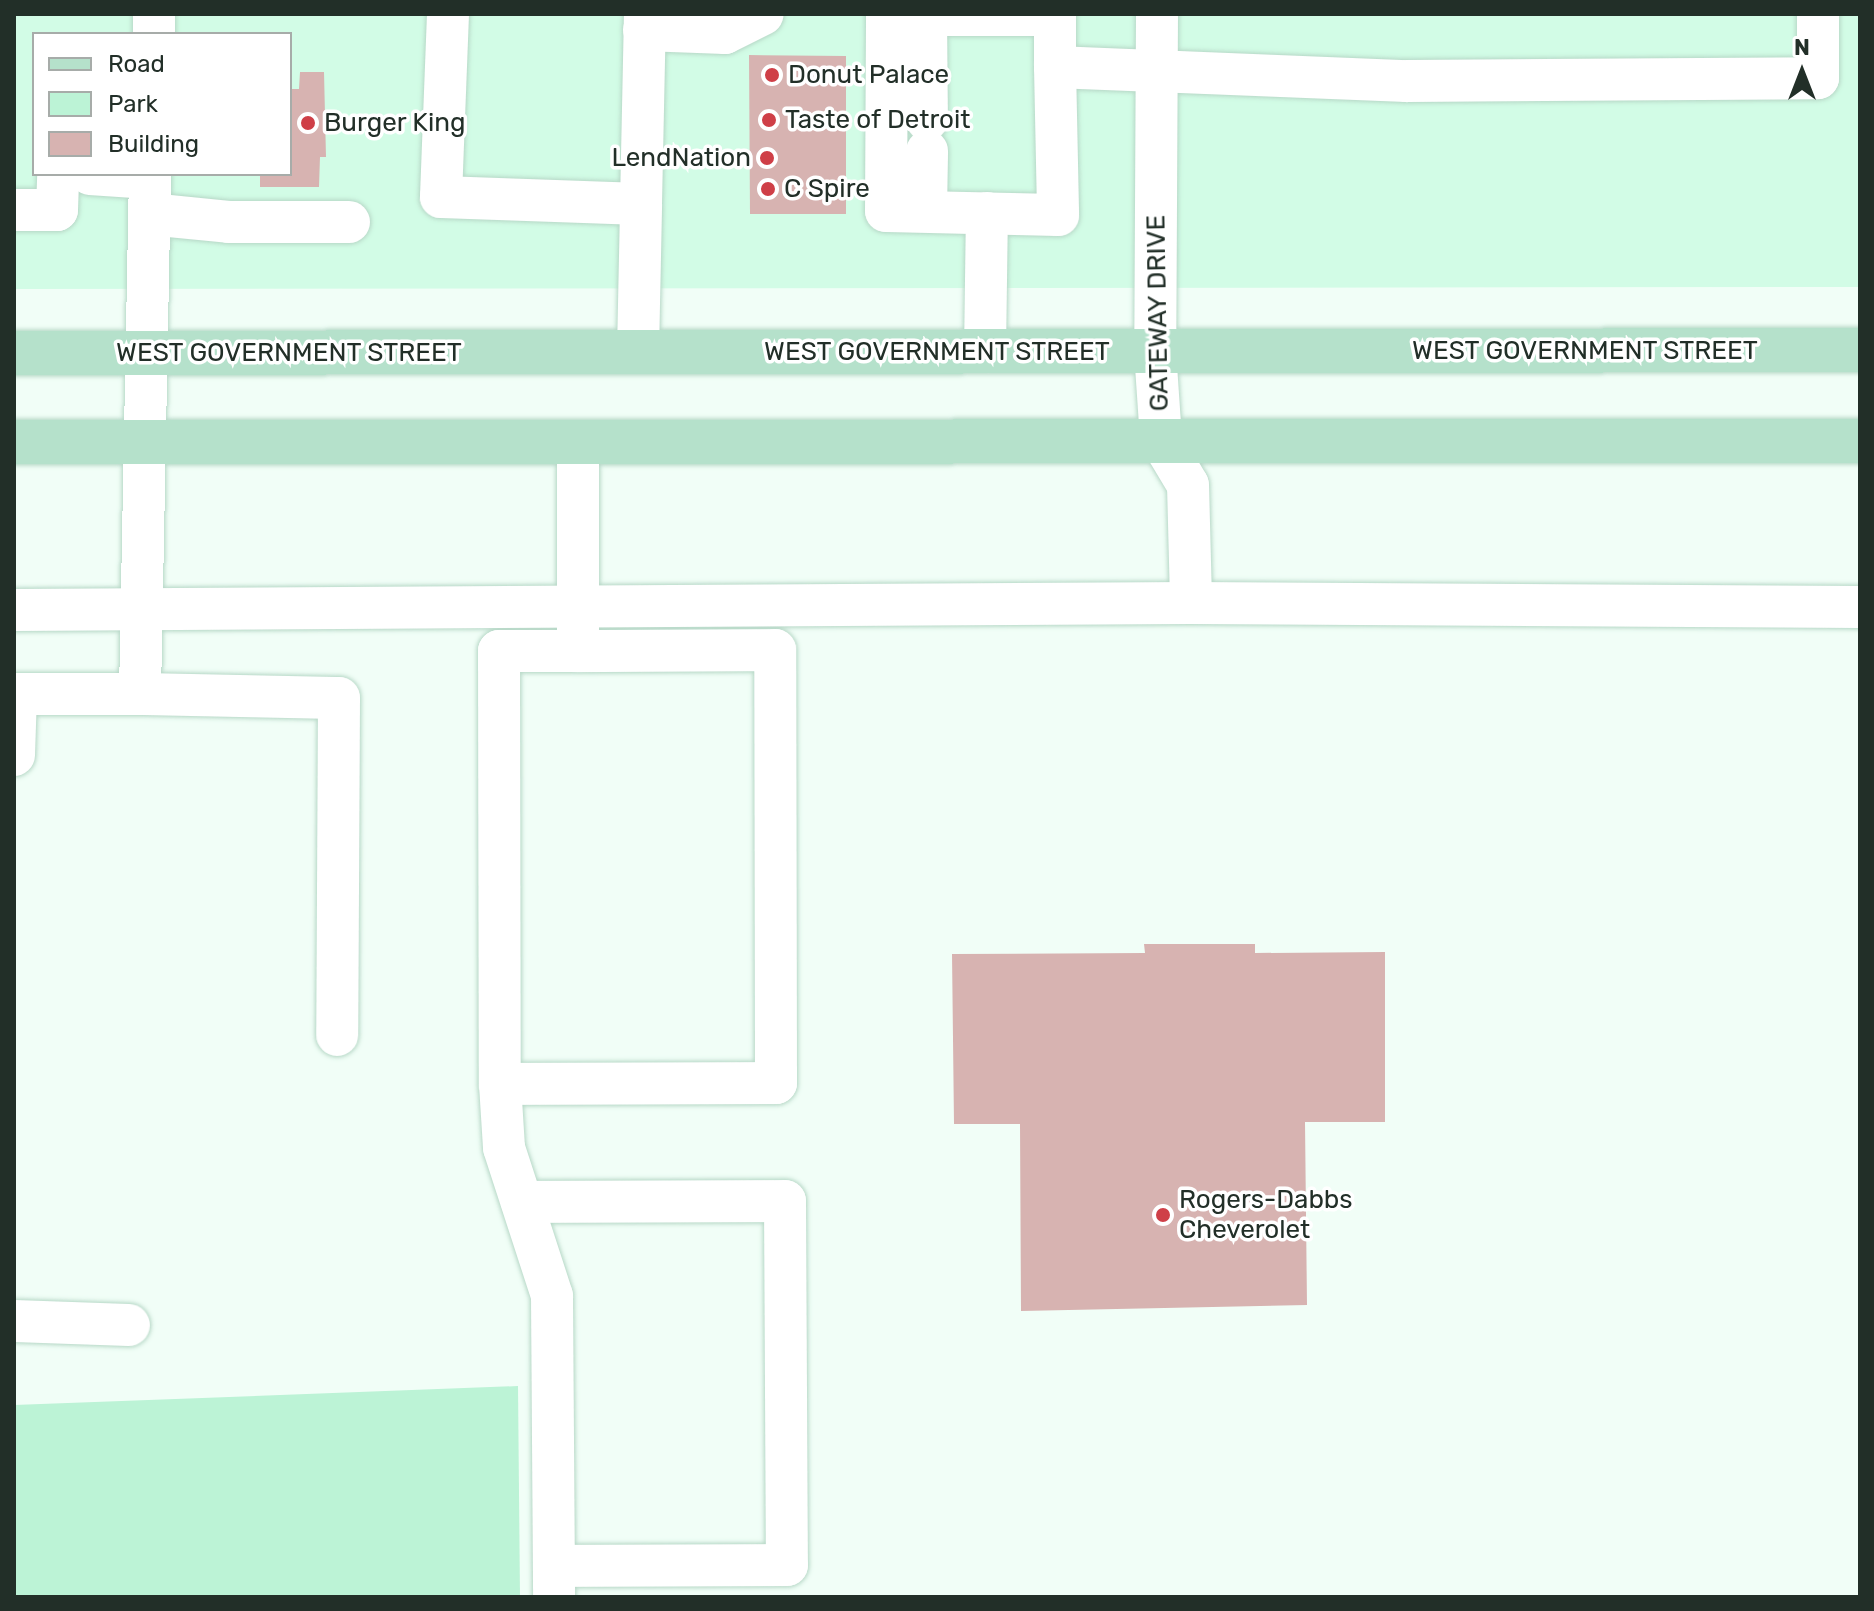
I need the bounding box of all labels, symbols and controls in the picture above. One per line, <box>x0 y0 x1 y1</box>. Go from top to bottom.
legend <box>32 32 292 176</box>
north arrow <box>1762 32 1842 112</box>
text: N <box>1794 34 1810 61</box>
text: Road <box>108 50 165 78</box>
place label: Donut Palace <box>788 59 949 91</box>
marker: Donut Palace <box>763 66 781 84</box>
text: Park <box>108 90 158 118</box>
place label: Taste of Detroit <box>785 104 971 136</box>
place label: Burger King <box>324 107 466 139</box>
marker: Taste of Detroit <box>760 111 778 129</box>
marker: Burger King <box>299 114 317 132</box>
text: Building <box>108 130 199 158</box>
place label: LendNation <box>611 142 751 174</box>
marker: LendNation <box>758 149 776 167</box>
place label: C Spire <box>784 173 870 205</box>
marker: C Spire <box>759 180 777 198</box>
street label: GATEWAY DRIVE <box>1141 214 1175 412</box>
street label: WEST GOVERNMENT STREET <box>1411 335 1759 367</box>
street label: WEST GOVERNMENT STREET <box>763 336 1111 368</box>
street label: WEST GOVERNMENT STREET <box>115 337 463 369</box>
place label: Rogers-Dabbs Cheverolet <box>1179 1184 1353 1246</box>
marker: Rogers-Dabbs Cheverolet <box>1154 1206 1172 1224</box>

